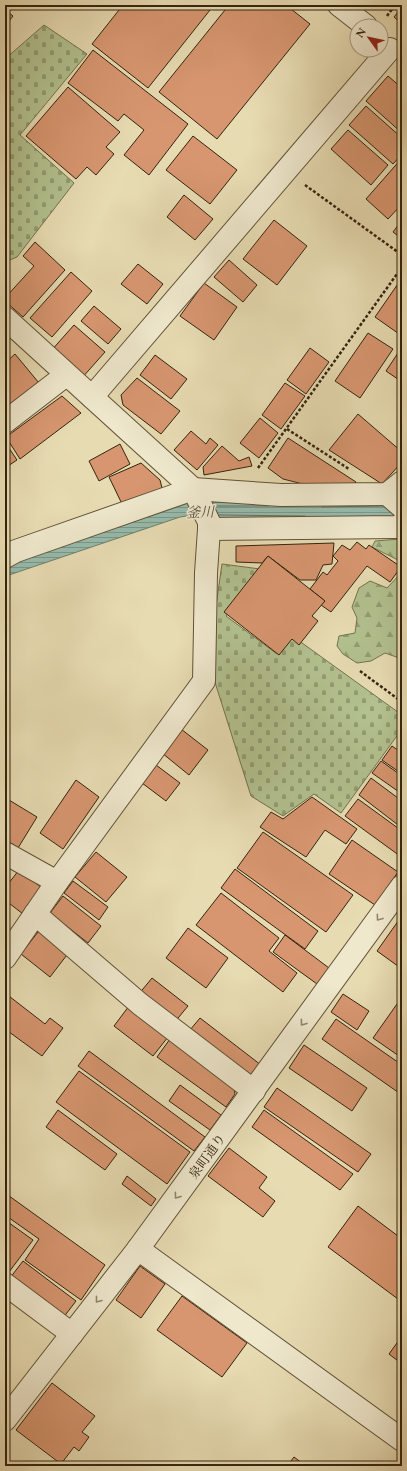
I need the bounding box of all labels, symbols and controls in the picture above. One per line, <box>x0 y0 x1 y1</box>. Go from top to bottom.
north arrow <box>349 18 389 58</box>
text: N <box>352 25 369 40</box>
water label: 釜川 <box>186 502 216 521</box>
one-way arrow <box>376 914 384 921</box>
one-way arrow <box>301 1019 308 1026</box>
street label: 泉町通り <box>185 1130 229 1182</box>
one-way arrow <box>175 1192 182 1199</box>
one-way arrow <box>96 1295 103 1302</box>

